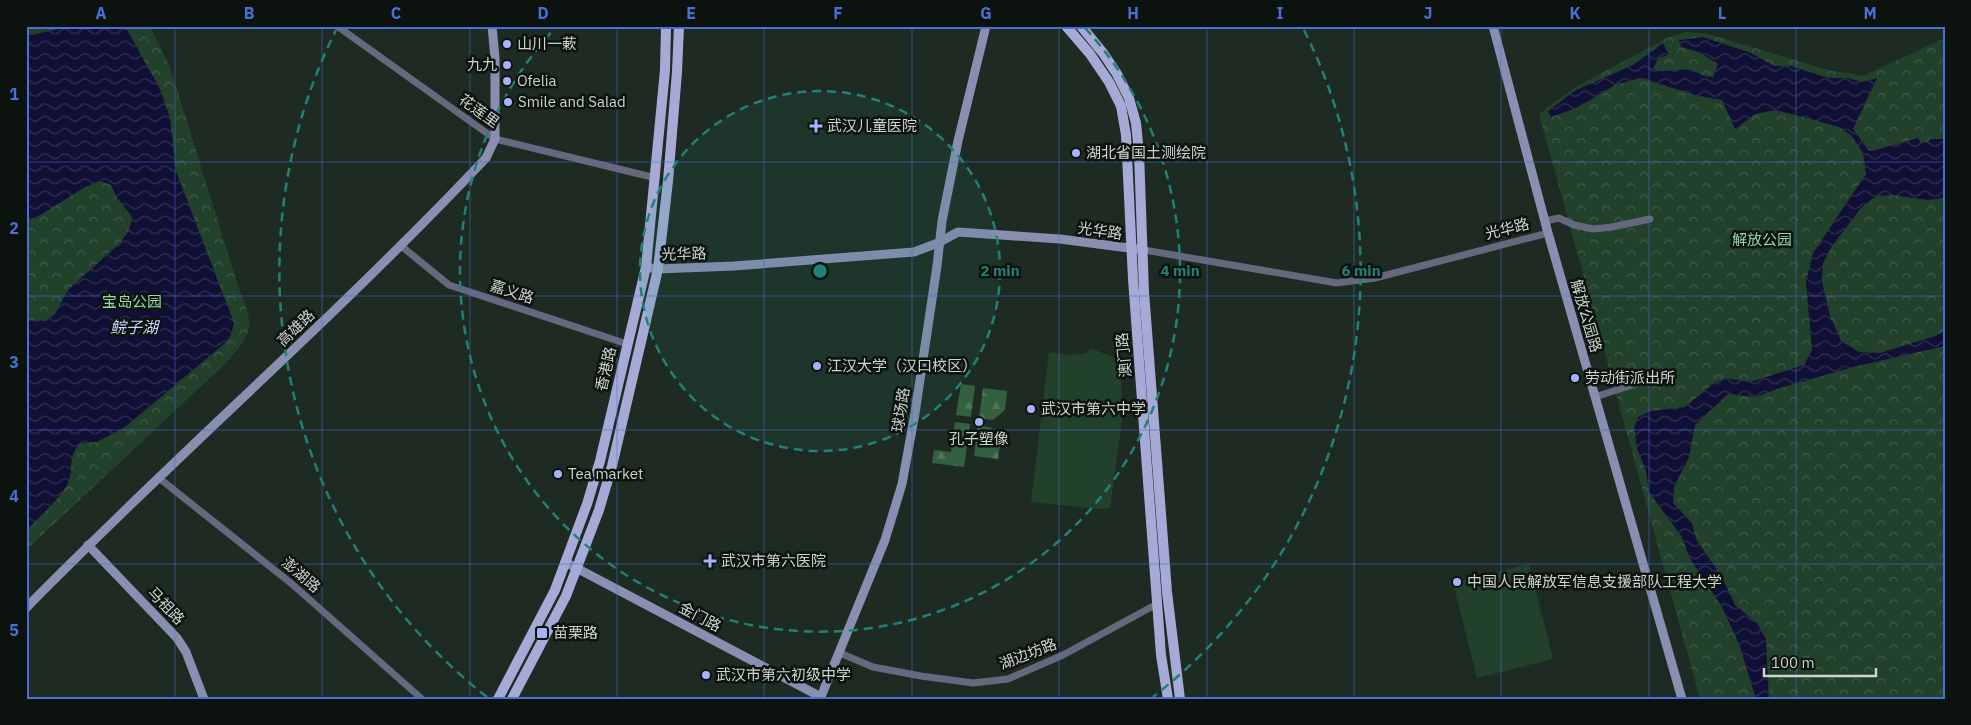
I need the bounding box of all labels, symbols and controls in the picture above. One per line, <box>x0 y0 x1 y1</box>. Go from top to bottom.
text: A <box>96 3 107 23</box>
text: B <box>244 3 255 23</box>
text: C <box>391 3 401 23</box>
text: D <box>537 3 549 23</box>
text: E <box>686 3 696 23</box>
text: F <box>833 3 843 23</box>
text: G <box>980 3 992 23</box>
text: H <box>1127 3 1139 23</box>
text: I <box>1277 3 1284 23</box>
text: J <box>1424 3 1432 23</box>
text: K <box>1569 3 1581 23</box>
text: L <box>1718 3 1726 23</box>
text: M <box>1863 3 1877 23</box>
place label: 山川一蔌 <box>517 34 577 53</box>
marker: 山川一蔌 <box>501 38 513 50</box>
place label: 九九 <box>467 55 497 74</box>
marker: 九九 <box>501 59 513 71</box>
place label: Ofelia <box>517 71 557 90</box>
marker: Ofelia <box>501 75 513 87</box>
text: 1 <box>9 84 19 104</box>
street label: 花莲里 <box>456 90 503 132</box>
place label: Smile and Salad <box>518 92 626 111</box>
marker: Smile and Salad <box>502 96 514 108</box>
place label: 武汉儿童医院 <box>827 116 917 135</box>
marker: 武汉儿童医院 <box>809 119 823 133</box>
place label: 湖北省国土测绘院 <box>1086 143 1206 162</box>
marker: 湖北省国土测绘院 <box>1070 147 1082 159</box>
street label: 光华路 <box>1483 214 1531 243</box>
text: 2 <box>9 218 19 238</box>
street label: 光华路 <box>1076 218 1124 243</box>
park label: 解放公园 <box>1732 230 1792 249</box>
street label: 光华路 <box>661 244 707 263</box>
text: 2 min <box>980 261 1020 280</box>
text: 4 min <box>1160 261 1200 280</box>
text: 6 min <box>1341 261 1381 280</box>
centre of rings <box>811 262 829 280</box>
street label: 嘉义路 <box>488 276 536 308</box>
street label: 解放公园路 <box>1567 277 1606 355</box>
park label: 宝岛公园 <box>102 292 162 311</box>
street label: 高雄路 <box>273 305 318 350</box>
water label: 鲩子湖 <box>110 317 161 337</box>
street label: 澳门路 <box>1112 332 1135 378</box>
street label: 香港路 <box>591 345 620 393</box>
text: 3 <box>9 352 19 372</box>
place label: 江汉大学（汉口校区） <box>827 356 977 375</box>
marker: 江汉大学（汉口校区） <box>811 360 823 372</box>
place label: 劳动街派出所 <box>1585 368 1675 387</box>
marker: 劳动街派出所 <box>1569 372 1581 384</box>
street label: 球场路 <box>888 386 913 434</box>
place label: 武汉市第六中学 <box>1041 399 1146 418</box>
marker: 武汉市第六中学 <box>1025 403 1037 415</box>
marker: 孔子塑像 <box>973 416 985 428</box>
place label: 孔子塑像 <box>949 429 1009 448</box>
place label: Tea market <box>568 464 643 483</box>
marker: Tea market <box>552 468 564 480</box>
text: 4 <box>9 486 19 506</box>
place label: 武汉市第六医院 <box>721 551 826 570</box>
street label: 澎湖路 <box>278 553 325 596</box>
marker: 武汉市第六医院 <box>703 554 717 568</box>
place label: 中国人民解放军信息支援部队工程大学 <box>1467 572 1722 591</box>
marker: 中国人民解放军信息支援部队工程大学 <box>1451 576 1463 588</box>
street label: 马祖路 <box>144 583 189 628</box>
street label: 金门路 <box>676 598 725 636</box>
text: 5 <box>9 620 19 640</box>
place label: 苗栗路 <box>553 623 598 642</box>
marker: 苗栗路 <box>535 626 549 640</box>
street label: 湖边坊路 <box>996 634 1059 673</box>
scale bar <box>1764 645 1876 677</box>
text: 100 m <box>1771 653 1815 672</box>
place label: 武汉市第六初级中学 <box>716 665 851 684</box>
marker: 武汉市第六初级中学 <box>700 669 712 681</box>

